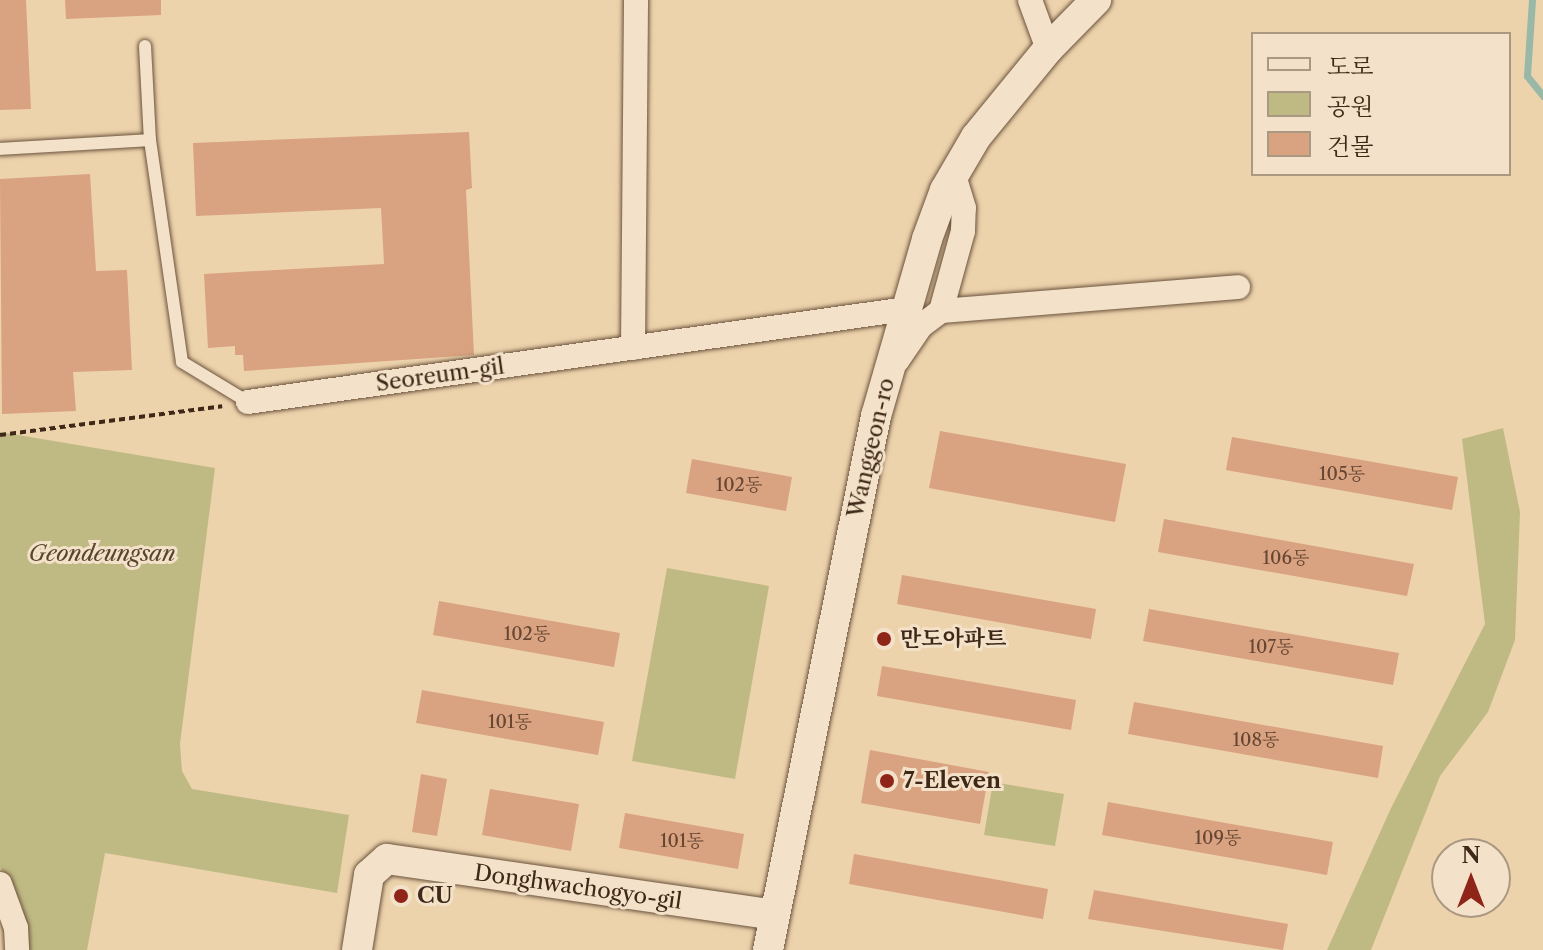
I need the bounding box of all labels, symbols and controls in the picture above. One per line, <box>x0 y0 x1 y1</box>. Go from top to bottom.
legend <box>1251 32 1511 176</box>
text: 도로 <box>1327 52 1373 81</box>
text: 공원 <box>1327 92 1373 121</box>
text: 건물 <box>1327 132 1373 161</box>
street label: Seoreum-gil <box>374 353 506 397</box>
street label: Wanggeon-ro <box>842 376 900 520</box>
house number: 105동 <box>1319 463 1365 485</box>
house number: 102동 <box>716 474 762 496</box>
park label: Geondeungsan <box>29 541 175 567</box>
house number: 106동 <box>1263 547 1309 569</box>
house number: 102동 <box>504 623 550 645</box>
place label: 만도아파트 <box>900 626 1006 652</box>
marker: 만도아파트 <box>875 630 893 648</box>
house number: 107동 <box>1248 636 1294 658</box>
house number: 101동 <box>488 711 532 733</box>
house number: 108동 <box>1232 729 1280 751</box>
place label: 7-Eleven <box>903 768 1001 794</box>
marker: 7-Eleven <box>878 772 896 790</box>
house number: 109동 <box>1195 827 1241 849</box>
house number: 101동 <box>660 830 704 852</box>
north arrow <box>1431 838 1511 918</box>
text: N <box>1461 842 1481 869</box>
street label: Donghwachogyo-gil <box>472 859 684 915</box>
place label: CU <box>417 883 453 909</box>
marker: CU <box>392 887 410 905</box>

